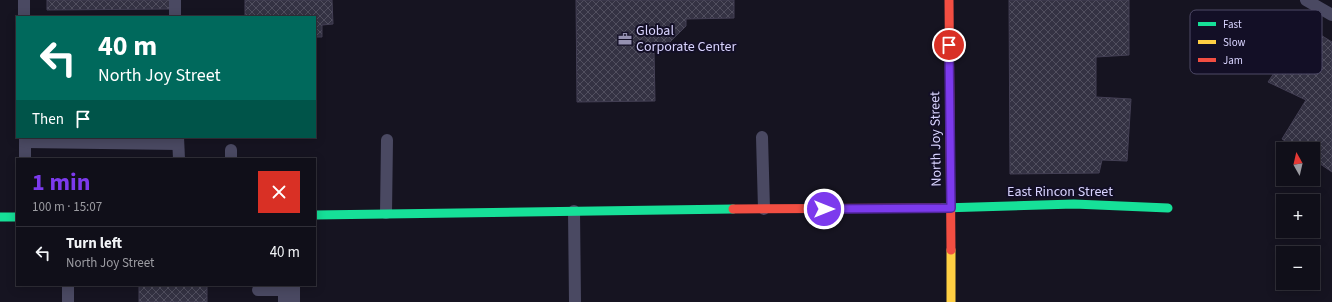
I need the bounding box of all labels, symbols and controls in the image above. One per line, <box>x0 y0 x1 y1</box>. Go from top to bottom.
legend <box>1190 10 1322 74</box>
text: Fast <box>1223 17 1242 32</box>
place label: Global Corporate Center <box>636 21 737 57</box>
text: 40 m <box>98 26 157 66</box>
pin <box>932 28 966 62</box>
office icon: Global Corporate Center <box>617 31 633 47</box>
icon: left <box>32 32 84 84</box>
icon: arrive <box>938 34 960 56</box>
text: Slow <box>1223 35 1246 50</box>
text: Jam <box>1223 53 1243 68</box>
text: North Joy Street <box>98 63 221 88</box>
street label: North Joy Street <box>925 91 947 187</box>
icon: arrive <box>72 108 94 130</box>
text: Then <box>32 109 64 130</box>
north arrow <box>1276 142 1320 186</box>
map controls <box>1276 142 1320 290</box>
text: 1 min <box>32 165 90 200</box>
button: close <box>258 171 300 213</box>
street label: East Rincon Street <box>1007 182 1113 202</box>
position arrow <box>803 188 845 230</box>
button: + <box>1276 194 1320 238</box>
text: 100 m · 15:07 <box>32 198 102 216</box>
text: Turn left <box>66 233 122 254</box>
icon: left <box>32 242 54 264</box>
text: 40 m <box>270 242 300 263</box>
button: − <box>1276 246 1320 290</box>
text: North Joy Street <box>66 254 155 272</box>

